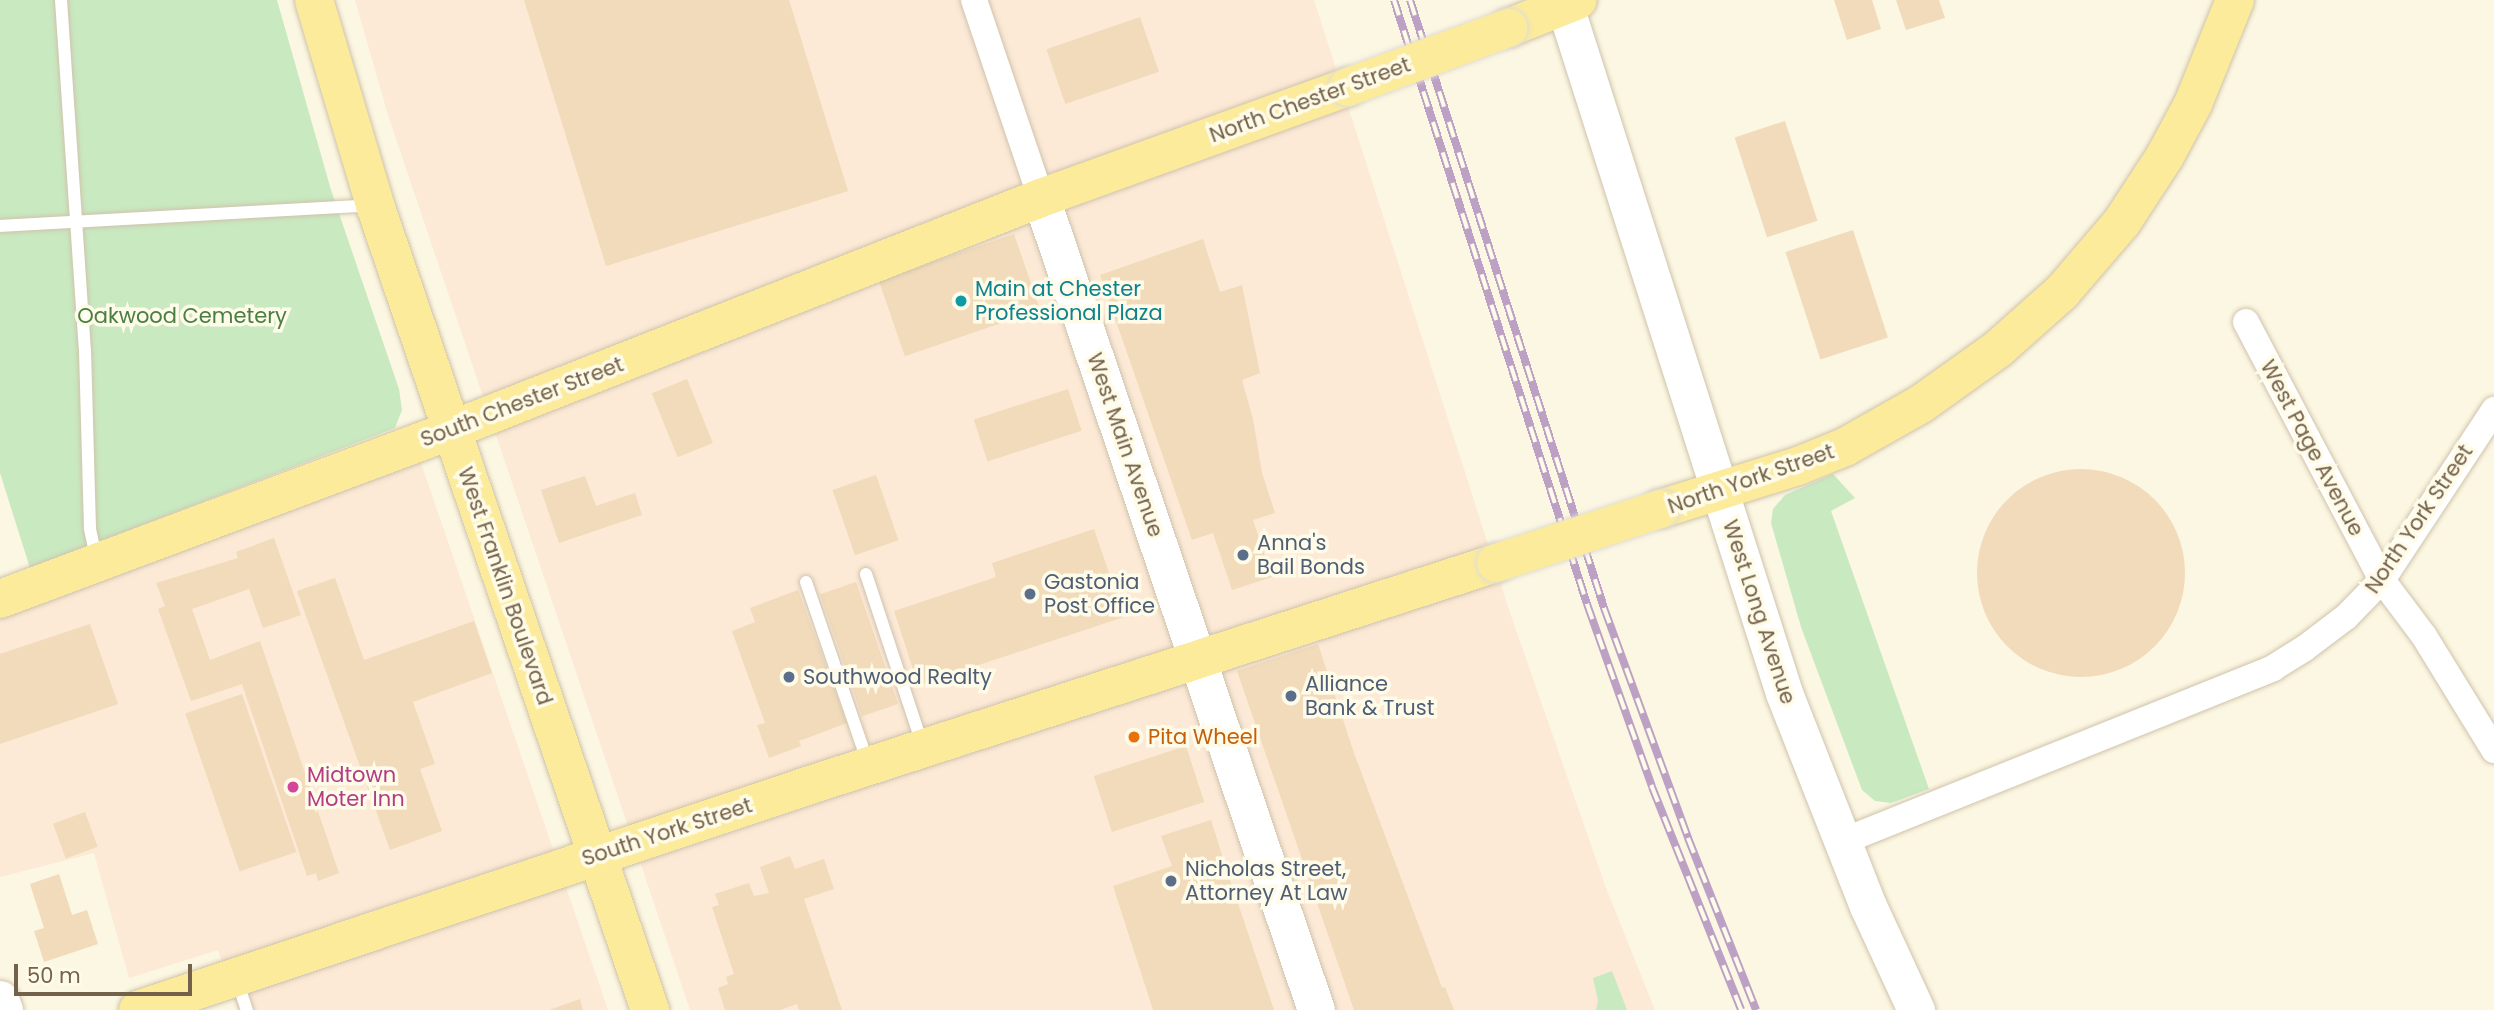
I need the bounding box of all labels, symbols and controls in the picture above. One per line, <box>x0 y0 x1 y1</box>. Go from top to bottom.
street label: North Chester Street <box>1206 52 1414 148</box>
place label: Main at Chester Professional Plaza <box>975 276 1163 326</box>
marker: Main at Chester Professional Plaza <box>953 293 969 309</box>
park label: Oakwood Cemetery <box>77 303 287 329</box>
street label: West Main Avenue <box>1082 350 1168 540</box>
street label: South Chester Street <box>417 352 627 452</box>
street label: West Page Avenue <box>2255 356 2369 540</box>
street label: North York Street <box>1665 439 1837 519</box>
street label: North York Street <box>2360 440 2478 598</box>
street label: West Franklin Boulevard <box>452 464 558 708</box>
street label: West Long Avenue <box>1717 517 1801 707</box>
place label: Anna's Bail Bonds <box>1257 530 1365 580</box>
marker: Anna's Bail Bonds <box>1235 547 1251 563</box>
place label: Gastonia Post Office <box>1044 569 1155 619</box>
marker: Gastonia Post Office <box>1022 586 1038 602</box>
place label: Southwood Realty <box>803 664 992 690</box>
marker: Southwood Realty <box>781 669 797 685</box>
place label: Alliance Bank & Trust <box>1305 671 1434 721</box>
marker: Alliance Bank & Trust <box>1283 688 1299 704</box>
place label: Pita Wheel <box>1148 724 1258 750</box>
marker: Pita Wheel <box>1126 729 1142 745</box>
place label: Midtown Moter Inn <box>307 762 405 812</box>
marker: Midtown Moter Inn <box>285 779 301 795</box>
street label: South York Street <box>579 793 755 871</box>
place label: Nicholas Street, Attorney At Law <box>1185 856 1347 906</box>
marker: Nicholas Street, Attorney At Law <box>1163 873 1179 889</box>
scale bar <box>18 950 196 994</box>
text: 50 m <box>27 961 81 990</box>

